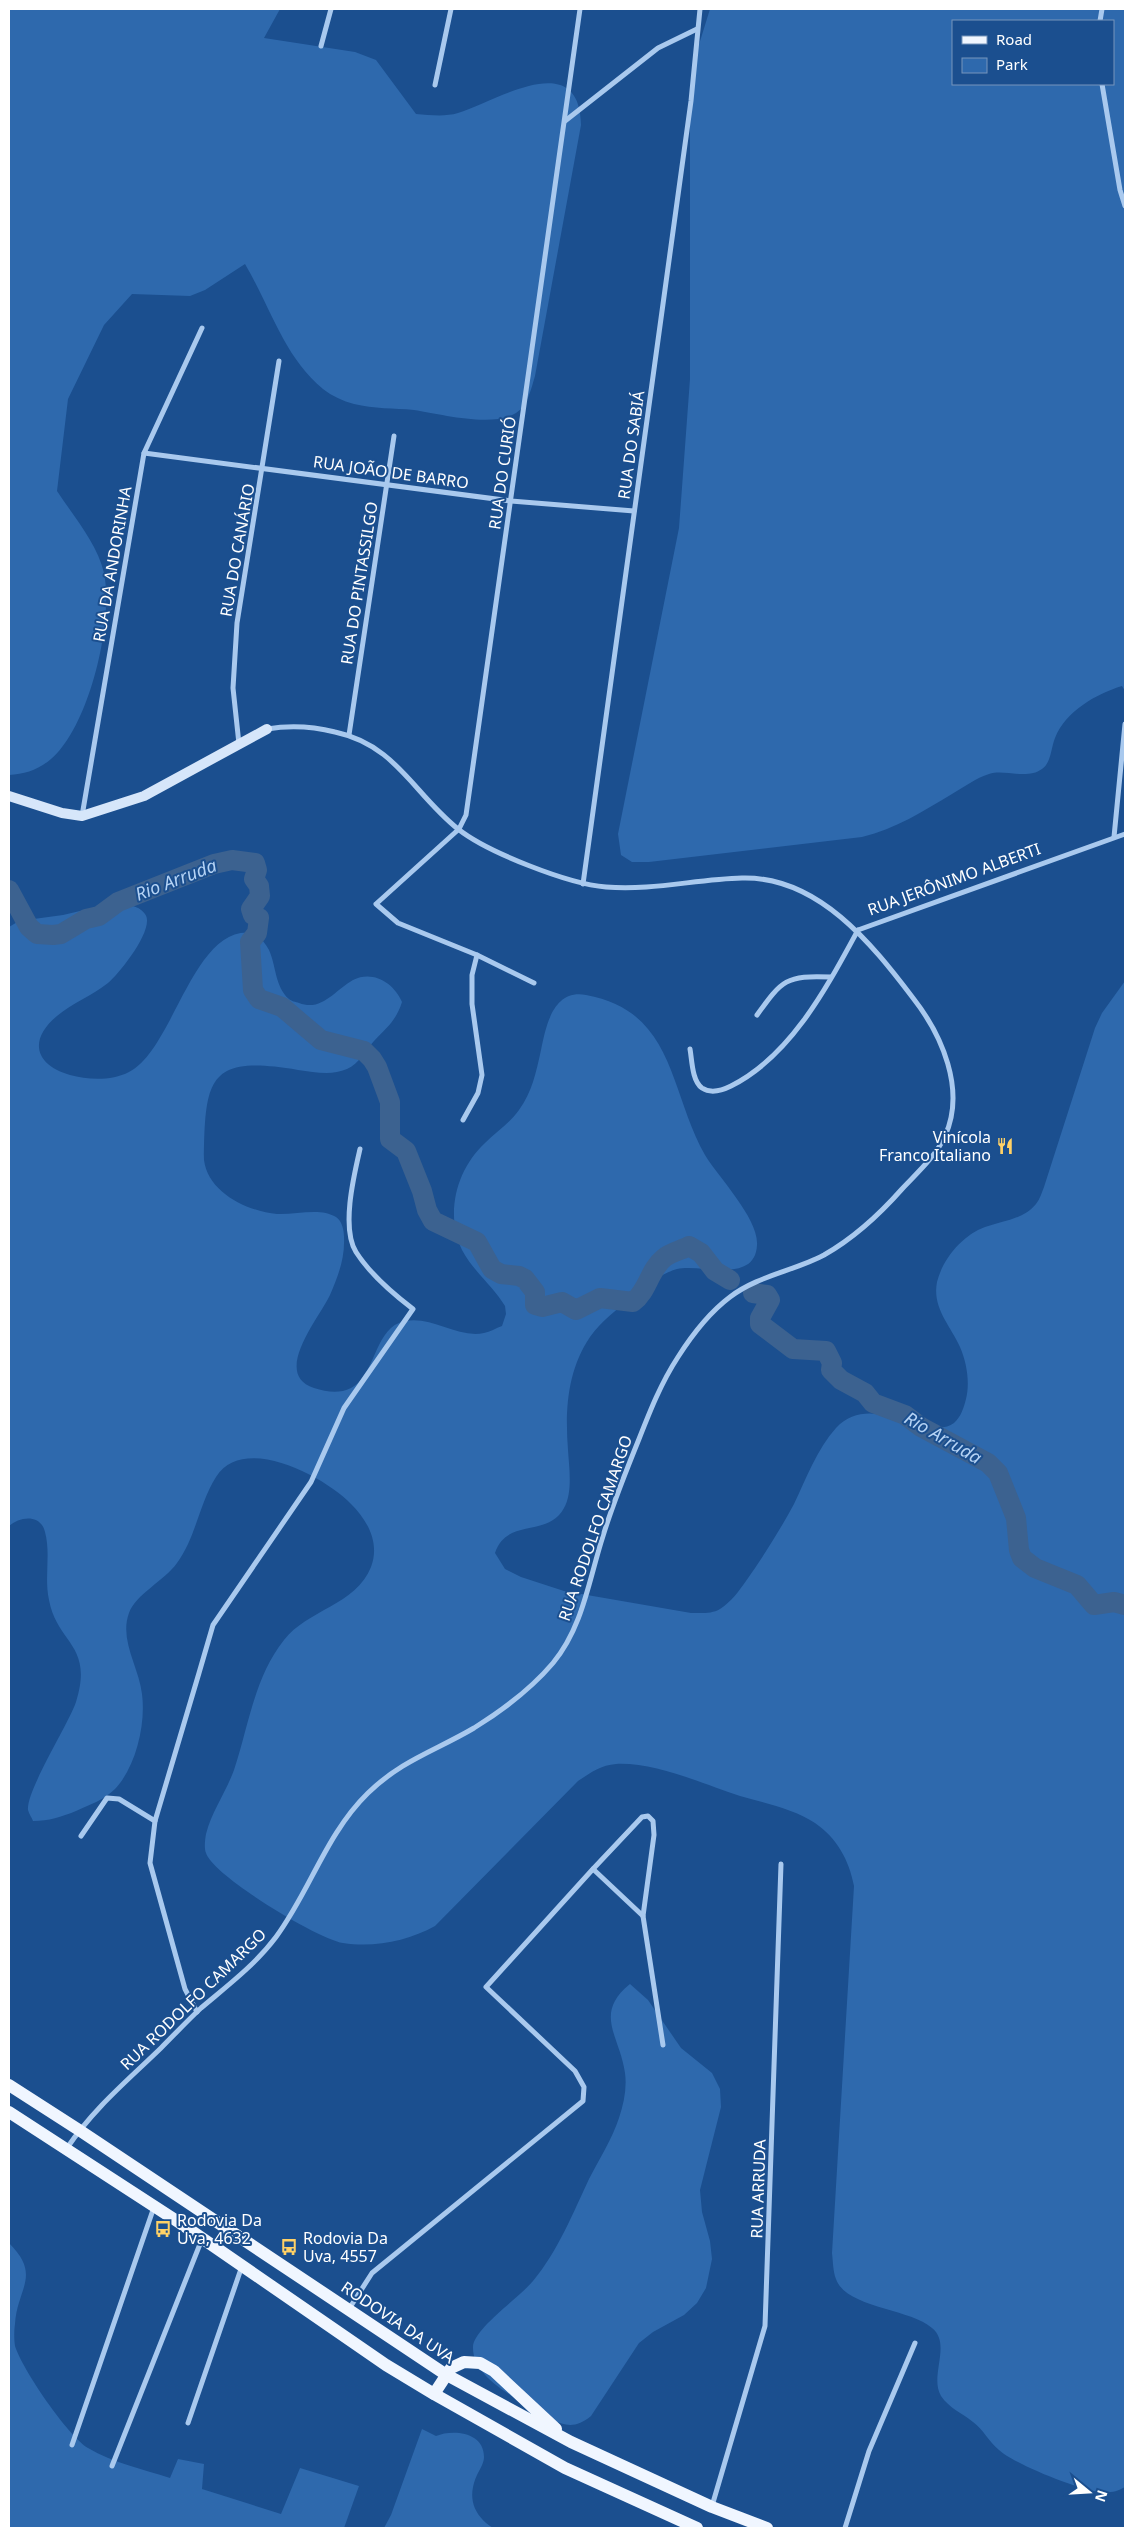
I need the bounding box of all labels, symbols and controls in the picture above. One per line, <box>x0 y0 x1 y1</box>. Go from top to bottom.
legend <box>952 20 1114 85</box>
text: Road <box>996 29 1032 49</box>
text: Park <box>996 54 1028 74</box>
street label: RUA DO SABIÁ <box>613 389 650 501</box>
street label: RUA DO CURIÓ <box>483 415 521 531</box>
street label: RUA JOÃO DE BARRO <box>312 450 470 494</box>
street label: RUA DO CANÁRIO <box>214 482 260 618</box>
street label: RUA DA ANDORINHA <box>87 484 137 644</box>
street label: RUA DO PINTASSILGO <box>335 500 383 666</box>
street label: RUA JERÔNIMO ALBERTI <box>864 837 1044 921</box>
water label: Rio Arruda <box>132 853 220 906</box>
place label: Vinícola Franco Italiano <box>879 1126 991 1166</box>
restaurant icon: Vinícola Franco Italiano <box>995 1136 1015 1156</box>
water label: Rio Arruda <box>901 1405 986 1469</box>
street label: RUA RODOLFO CAMARGO <box>553 1432 637 1624</box>
street label: RUA RODOLFO CAMARGO <box>115 1923 271 2075</box>
street label: RUA ARRUDA <box>745 2138 771 2239</box>
place label: Rodovia Da Uva, 4632 <box>177 2209 262 2249</box>
bus stop icon: Rodovia Da Uva, 4632 <box>153 2219 173 2239</box>
place label: Rodovia Da Uva, 4557 <box>303 2227 388 2267</box>
bus stop icon: Rodovia Da Uva, 4557 <box>279 2237 299 2257</box>
street label: RODOVIA DA UVA <box>337 2276 460 2369</box>
north arrow <box>1064 2467 1114 2517</box>
text: N <box>1091 2488 1113 2505</box>

